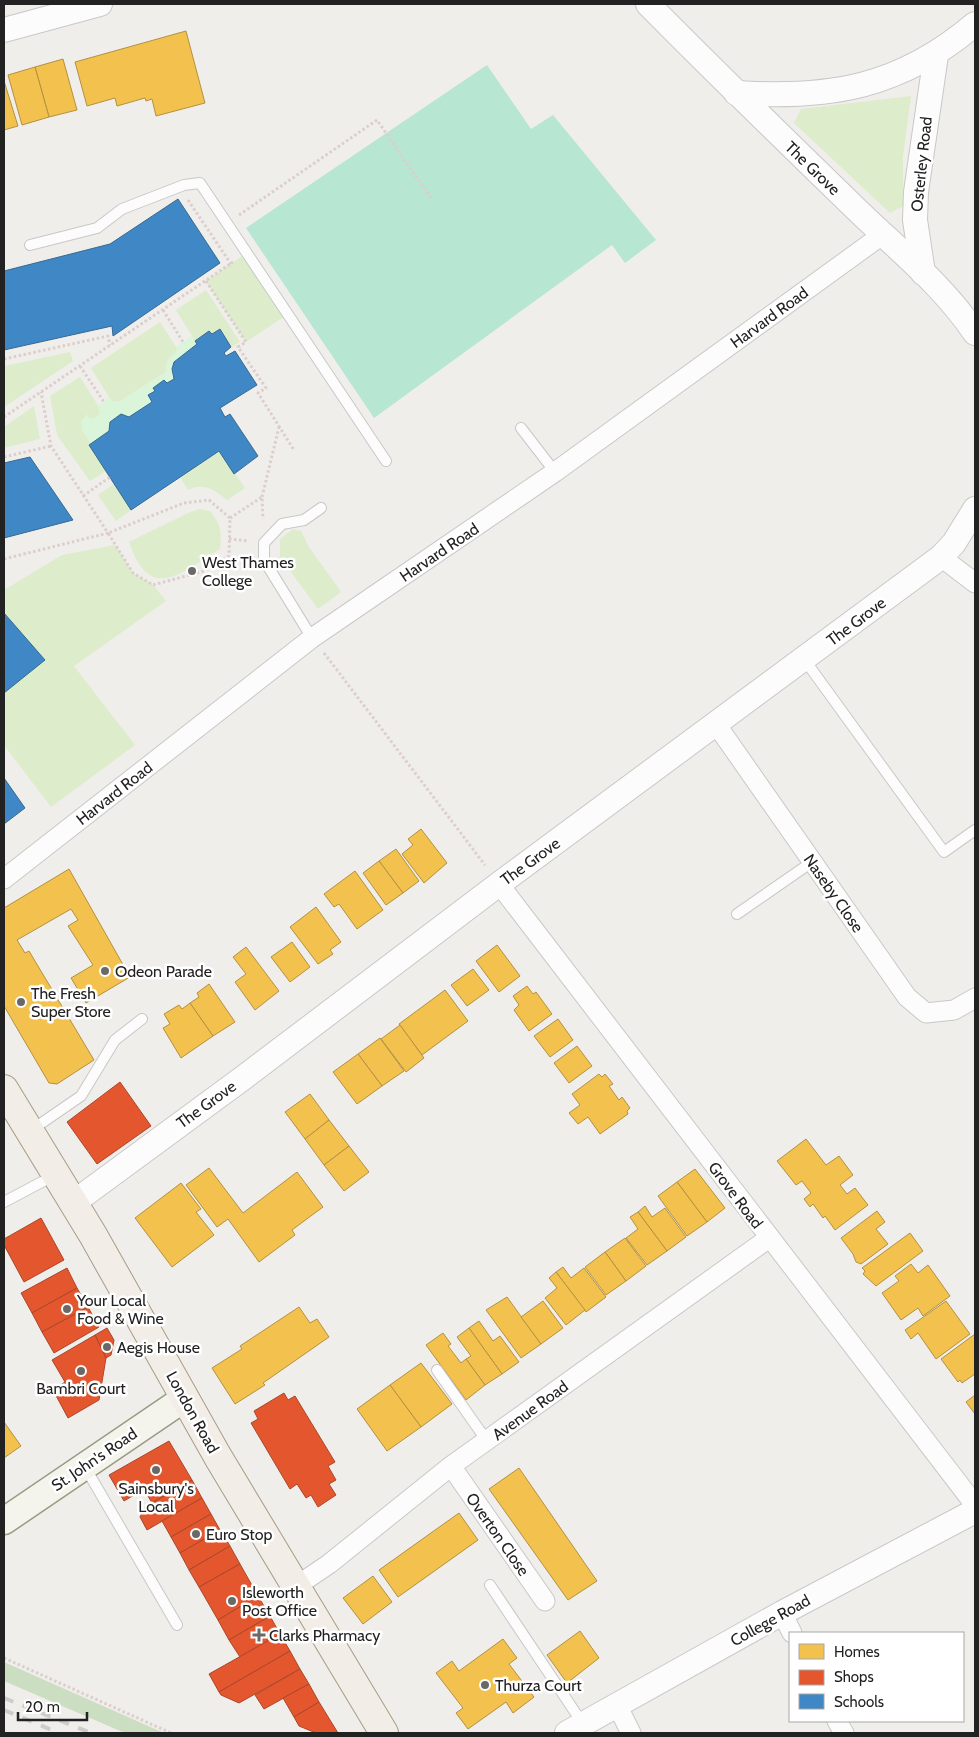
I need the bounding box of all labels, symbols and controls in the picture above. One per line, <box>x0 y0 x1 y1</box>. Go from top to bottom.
street label: Osterley Road <box>907 116 936 213</box>
street label: The Grove <box>781 138 844 199</box>
street label: Harvard Road <box>727 283 812 352</box>
street label: Harvard Road <box>396 519 482 586</box>
place label: West Thames College <box>202 553 294 590</box>
marker: West Thames College <box>186 565 198 577</box>
street label: The Grove <box>823 593 890 650</box>
street label: Harvard Road <box>72 758 156 829</box>
street label: The Grove <box>497 833 564 889</box>
street label: Naseby Close <box>800 851 868 936</box>
place label: Odeon Parade <box>115 962 212 981</box>
marker: Odeon Parade <box>99 965 111 977</box>
place label: The Fresh Super Store <box>31 984 111 1021</box>
marker: The Fresh Super Store <box>15 996 27 1008</box>
street label: The Grove <box>173 1076 240 1132</box>
street label: Grove Road <box>704 1158 767 1232</box>
place label: Your Local Food & Wine <box>76 1291 164 1328</box>
marker: Your Local Food & Wine <box>61 1303 73 1315</box>
place label: Aegis House <box>117 1338 200 1357</box>
marker: Aegis House <box>101 1341 113 1353</box>
marker: Bambri Court <box>75 1365 87 1377</box>
street label: London Road <box>162 1368 223 1456</box>
street label: Avenue Road <box>489 1377 572 1444</box>
place label: Bambri Court <box>36 1379 126 1398</box>
street label: St. John's Road <box>48 1424 141 1495</box>
marker: Sainsbury's Local <box>150 1464 162 1476</box>
place label: Sainsbury's Local <box>118 1479 194 1516</box>
street label: Overton Close <box>462 1489 533 1580</box>
place label: Euro Stop <box>206 1525 272 1544</box>
marker: Euro Stop <box>190 1528 202 1540</box>
place label: Isleworth Post Office <box>242 1583 317 1620</box>
street label: College Road <box>727 1591 814 1650</box>
marker: Isleworth Post Office <box>226 1595 238 1607</box>
place label: Clarks Pharmacy <box>269 1626 380 1645</box>
marker: Clarks Pharmacy <box>253 1629 265 1641</box>
legend <box>789 1632 964 1722</box>
text: Homes <box>834 1643 880 1661</box>
text: Shops <box>834 1668 874 1686</box>
place label: Thurza Court <box>495 1676 582 1695</box>
marker: Thurza Court <box>479 1679 491 1691</box>
scale bar <box>18 1690 86 1722</box>
text: Schools <box>834 1693 884 1711</box>
text: 20 m <box>25 1698 60 1716</box>

